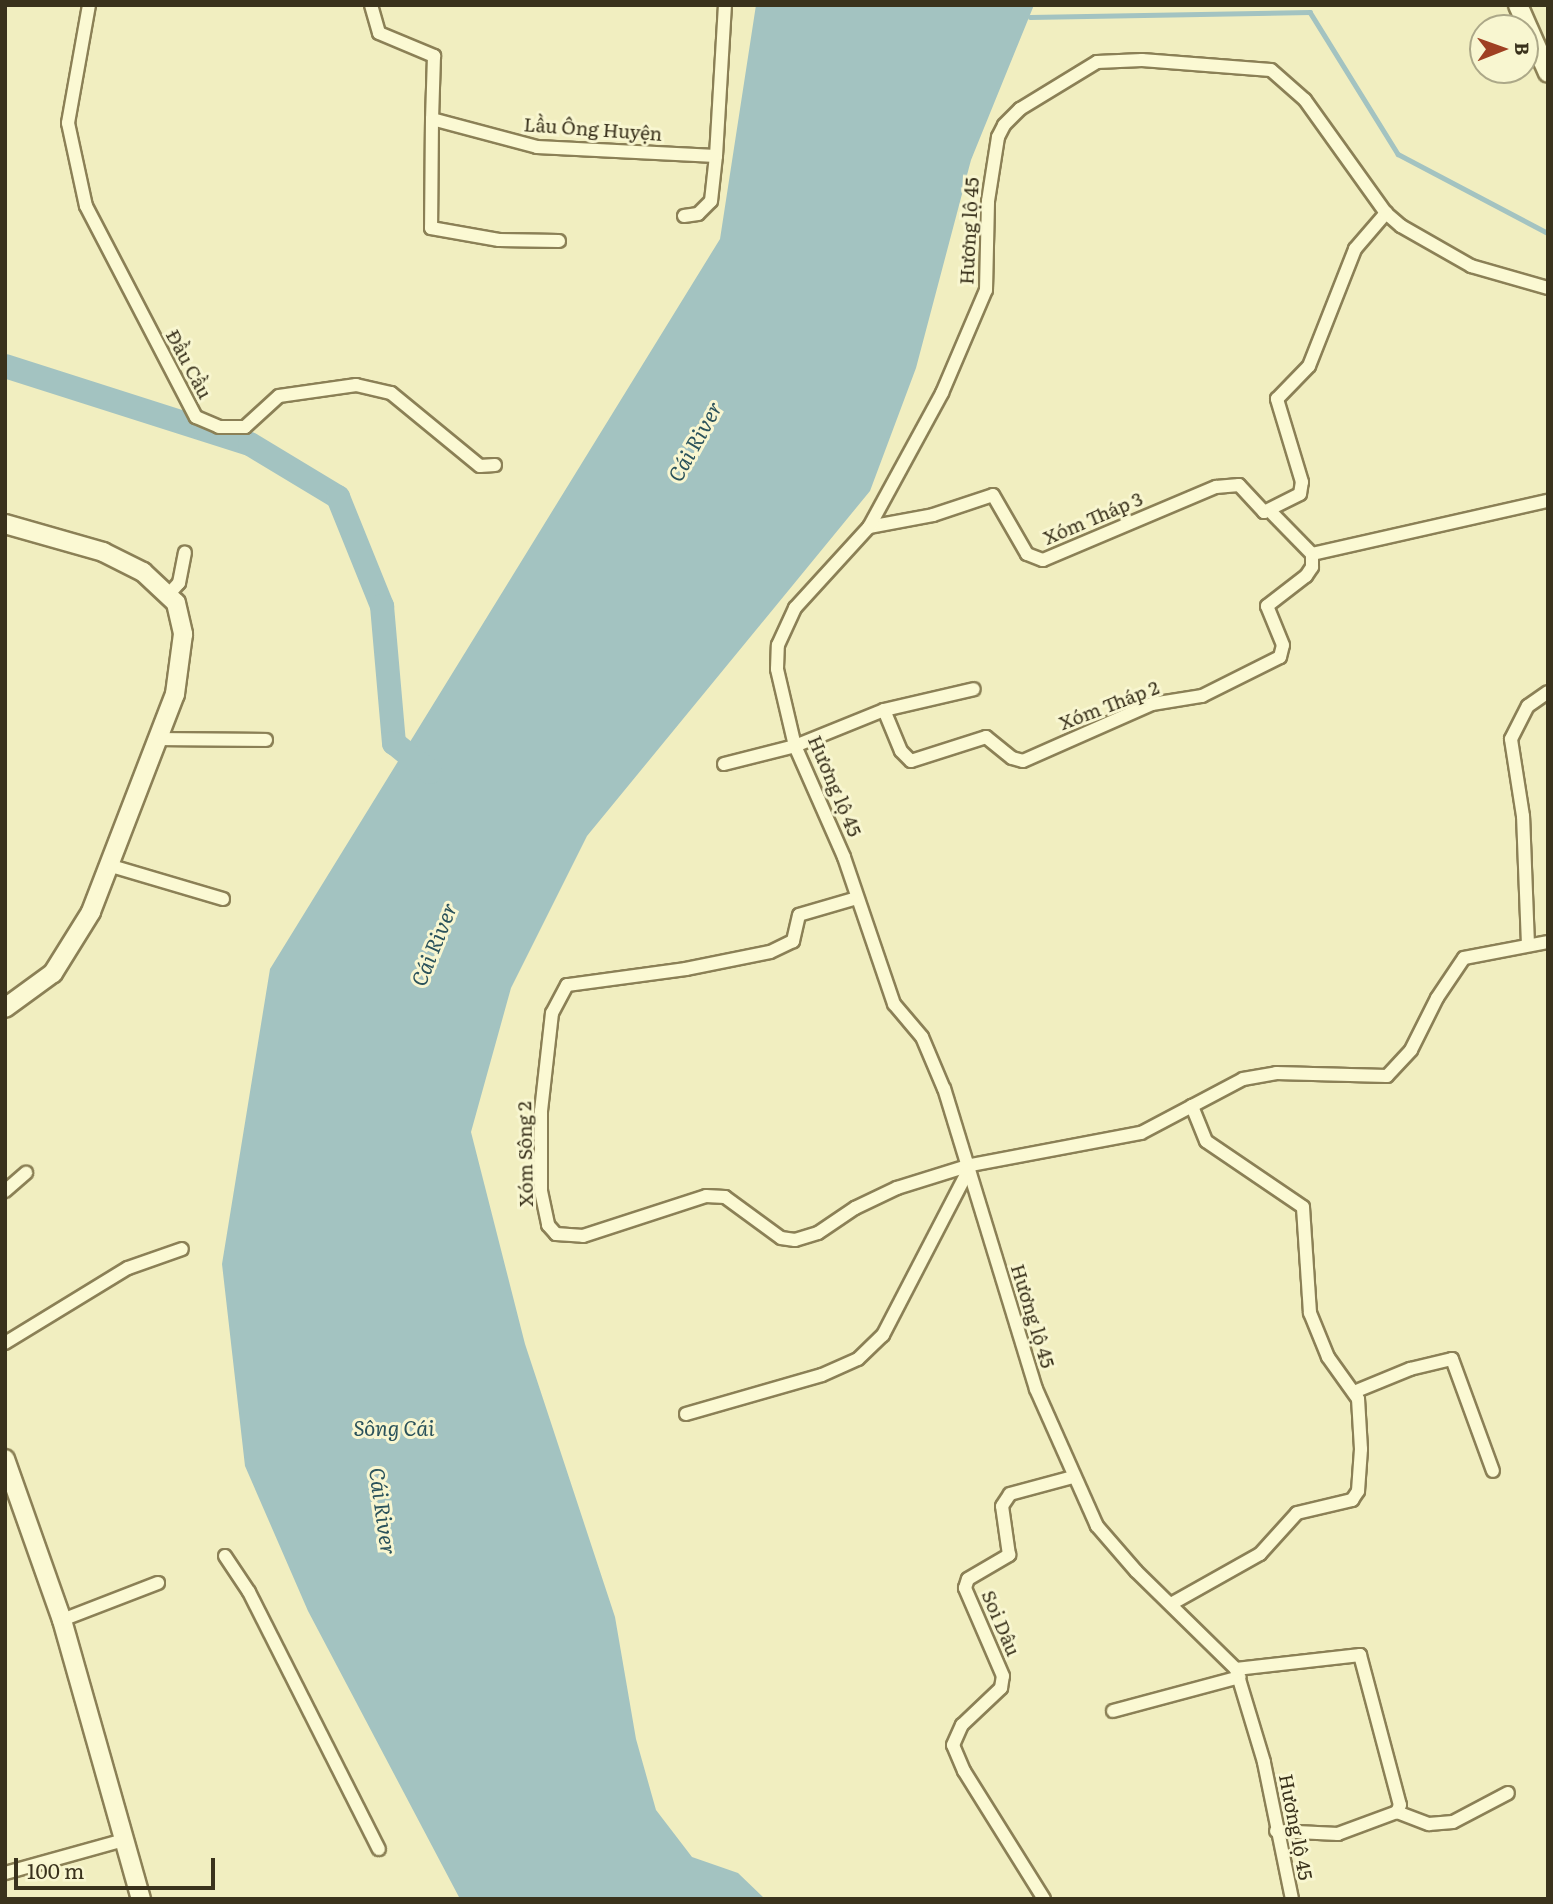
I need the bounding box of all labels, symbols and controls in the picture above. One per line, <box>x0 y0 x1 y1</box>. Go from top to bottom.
north arrow <box>1469 14 1539 84</box>
text: B <box>1509 42 1537 55</box>
street label: Lầu Ông Huyện <box>523 113 663 145</box>
street label: Hương lộ 45 <box>955 177 983 285</box>
street label: Đầu Cầu <box>161 326 217 402</box>
water label: Cái River <box>662 397 726 485</box>
street label: Xóm Tháp 3 <box>1040 487 1146 549</box>
street label: Xóm Tháp 2 <box>1056 676 1162 734</box>
street label: Hương lộ 45 <box>803 732 867 840</box>
water label: Cái River <box>405 899 461 989</box>
street label: Xóm Sông 2 <box>513 1101 537 1207</box>
street label: Hương lộ 45 <box>1006 1261 1060 1371</box>
water label: Sông Cái <box>353 1414 435 1440</box>
water label: Cái River <box>365 1466 403 1556</box>
street label: Soi Dâu <box>977 1587 1025 1659</box>
street label: Hương lộ 45 <box>1275 1772 1317 1882</box>
scale bar <box>18 1844 219 1888</box>
text: 100 m <box>27 1854 84 1885</box>

